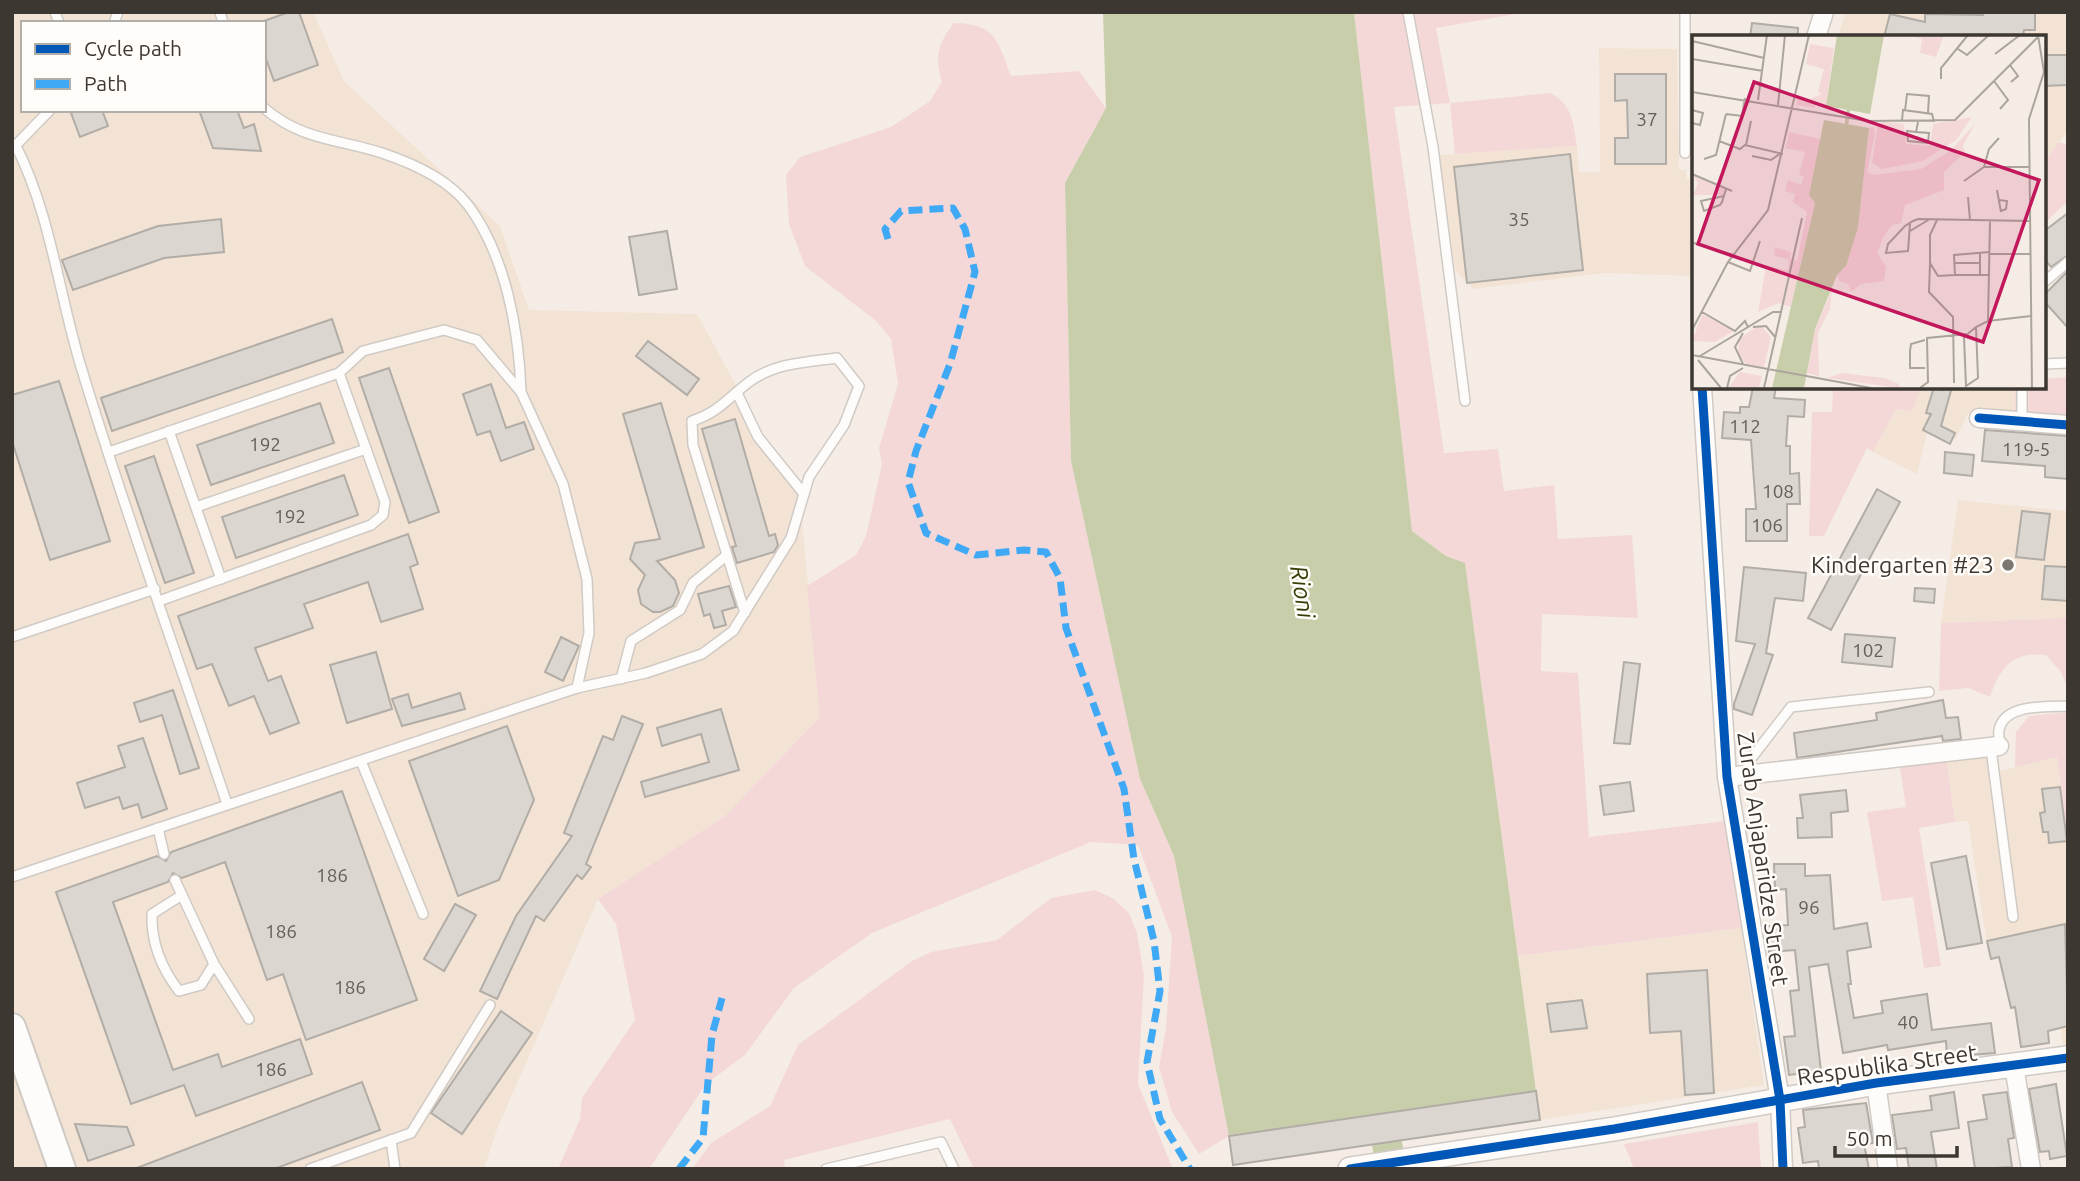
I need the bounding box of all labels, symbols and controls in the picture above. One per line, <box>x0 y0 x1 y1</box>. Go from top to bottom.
legend <box>21 21 266 112</box>
inset map <box>1692 35 2045 388</box>
text: Cycle path <box>84 36 182 60</box>
text: Path <box>84 71 127 95</box>
house number: 37 <box>1636 108 1658 130</box>
house number: 35 <box>1508 208 1530 230</box>
house number: 112 <box>1729 415 1761 437</box>
house number: 192 <box>249 433 281 455</box>
house number: 119-5 <box>2002 438 2050 460</box>
house number: 108 <box>1762 480 1794 502</box>
house number: 192 <box>274 505 306 527</box>
house number: 106 <box>1751 514 1783 536</box>
place label: Kindergarten #23 <box>1811 552 1994 577</box>
marker: Kindergarten #23 <box>2000 557 2016 573</box>
water label: Rioni <box>1285 564 1320 621</box>
house number: 102 <box>1852 639 1884 661</box>
street label: Zurab Anjaparidze Street <box>1733 730 1794 988</box>
house number: 186 <box>316 864 348 886</box>
house number: 96 <box>1798 896 1820 918</box>
house number: 186 <box>265 920 297 942</box>
house number: 186 <box>334 976 366 998</box>
house number: 40 <box>1897 1011 1919 1033</box>
street label: Respublika Street <box>1795 1039 1979 1090</box>
house number: 186 <box>255 1058 287 1080</box>
scale bar <box>1835 1114 1958 1158</box>
text: 50 m <box>1846 1126 1893 1150</box>

